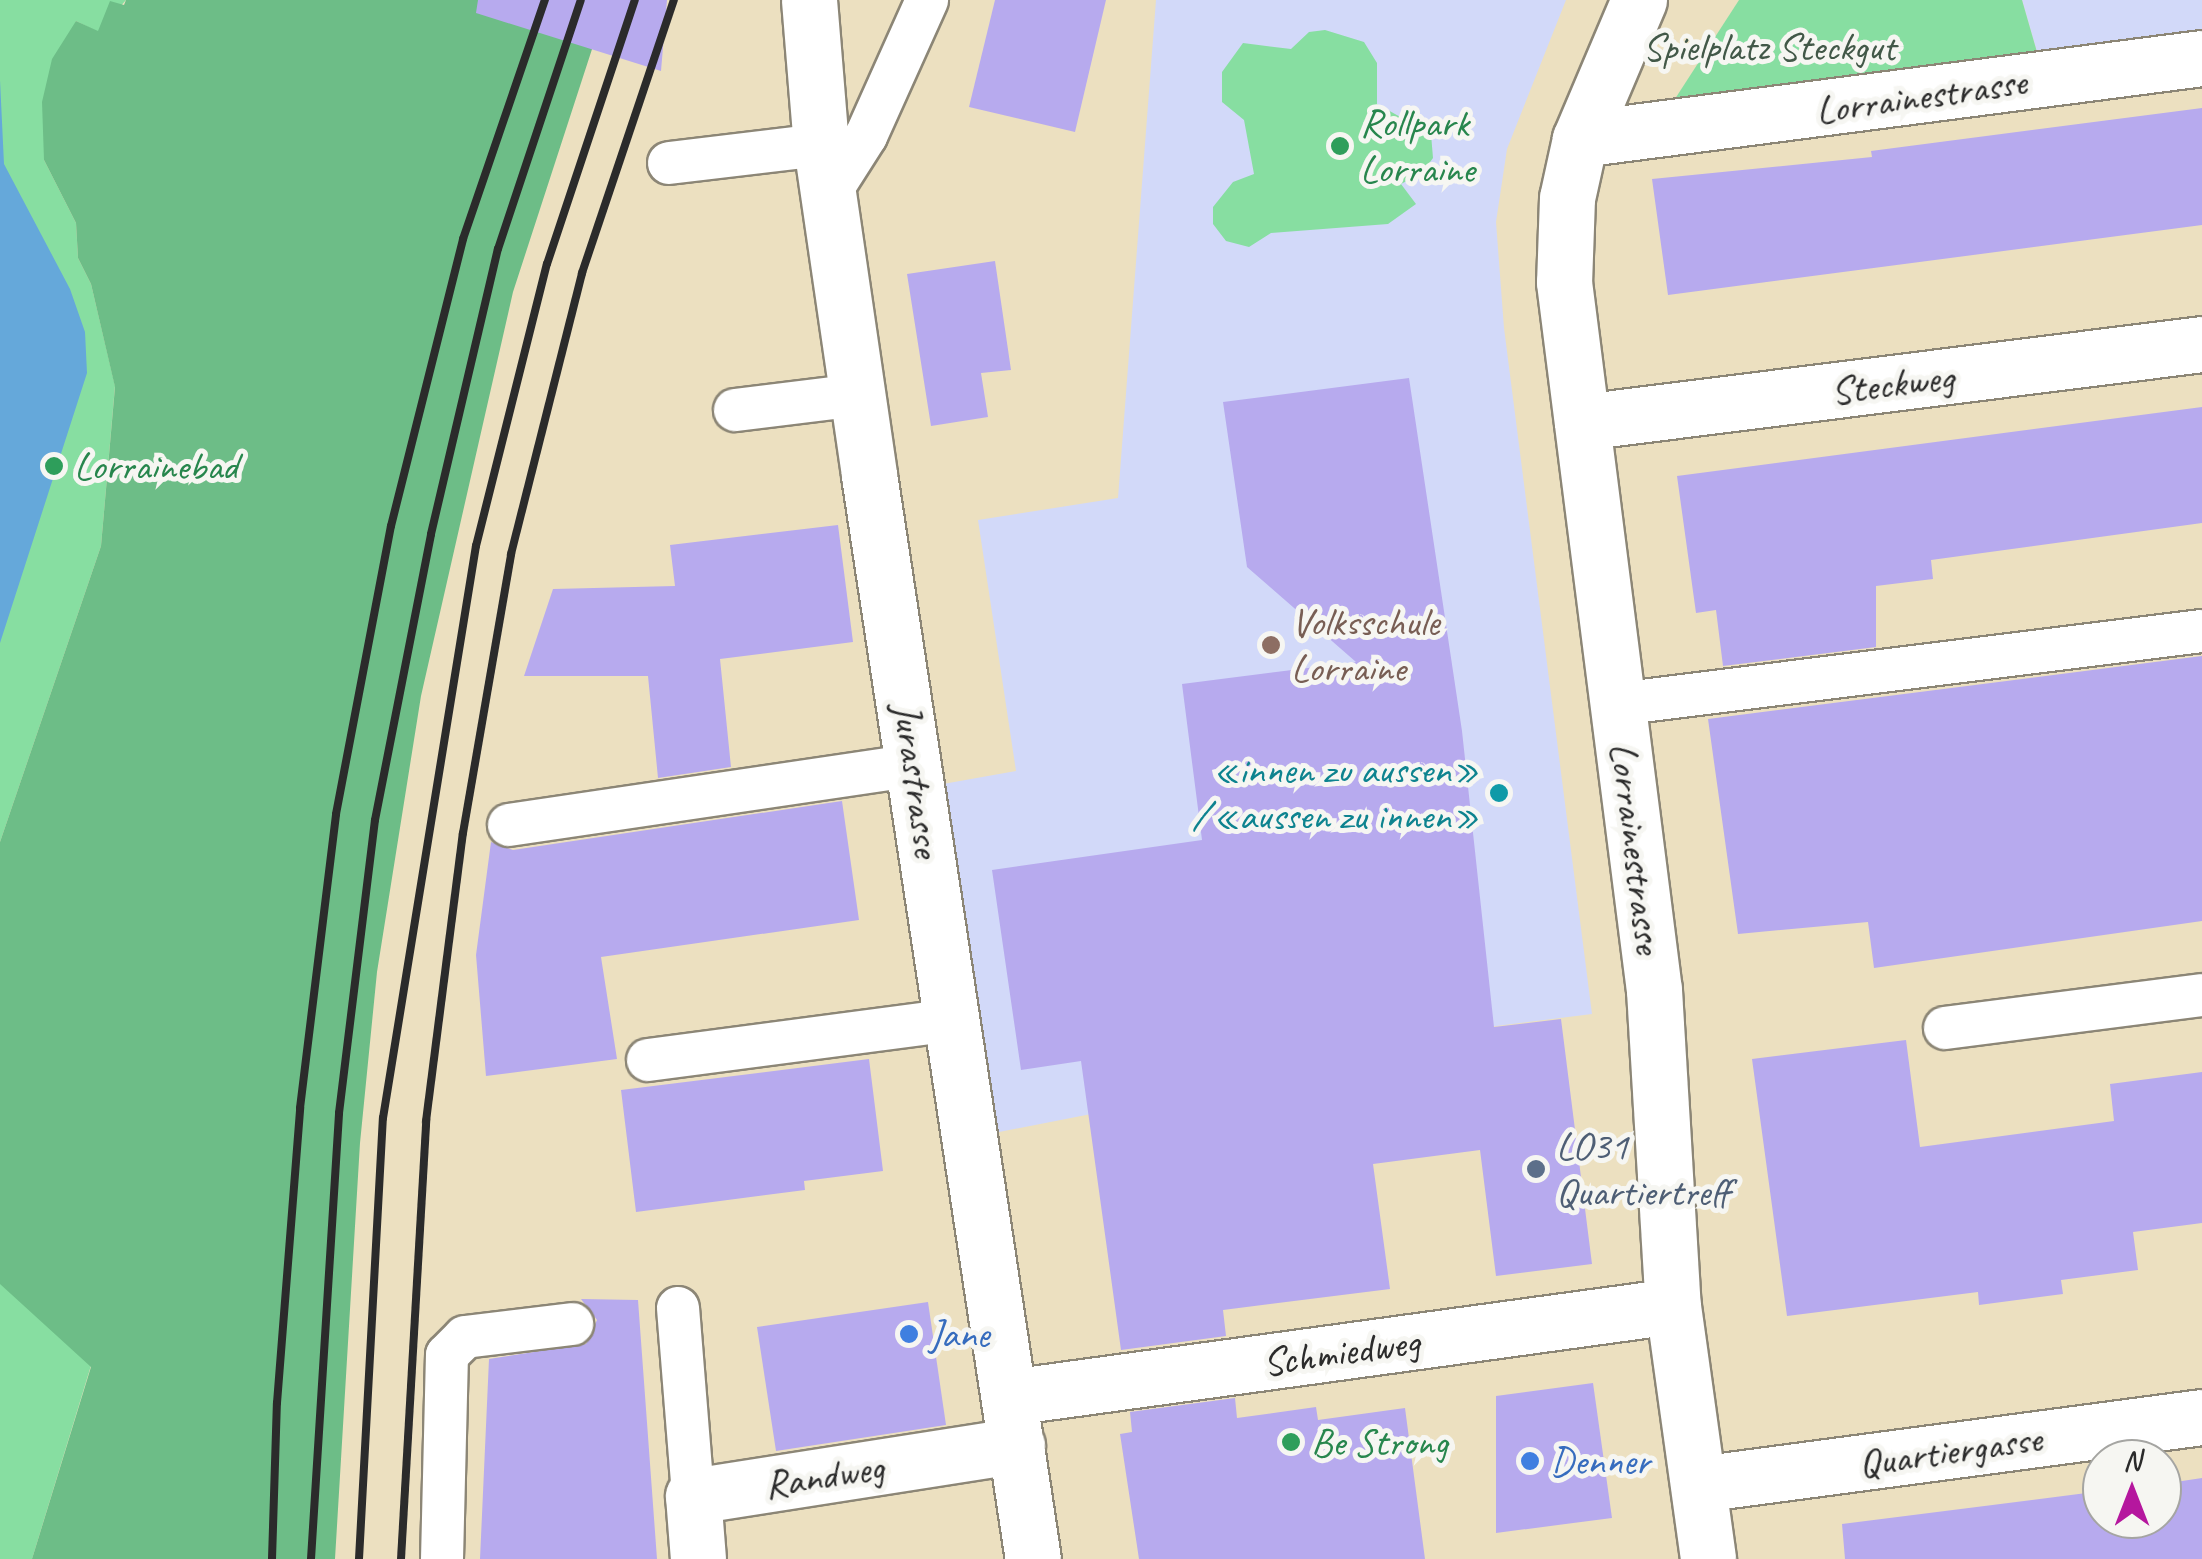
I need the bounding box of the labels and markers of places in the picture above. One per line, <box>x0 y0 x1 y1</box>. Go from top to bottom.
place label: Rollpark Lorraine <box>1360 99 1474 193</box>
marker: Rollpark Lorraine <box>1329 135 1351 157</box>
place label: Lorrainebad <box>74 442 238 490</box>
marker: Lorrainebad <box>43 455 65 477</box>
place label: Volksschule Lorraine <box>1291 598 1439 692</box>
marker: Volksschule Lorraine <box>1260 634 1282 656</box>
place label: «innen zu aussen» ⁄ «aussen zu innen» <box>1196 746 1479 840</box>
marker: «innen zu aussen» ⁄ «aussen zu innen» <box>1488 782 1510 804</box>
place label: LO31 Quartiertreff <box>1556 1122 1730 1216</box>
marker: LO31 Quartiertreff <box>1525 1158 1547 1180</box>
place label: Jane <box>929 1310 989 1358</box>
marker: Jane <box>898 1323 920 1345</box>
place label: Be Strong <box>1311 1418 1449 1466</box>
marker: Be Strong <box>1280 1431 1302 1453</box>
place label: Denner <box>1550 1437 1650 1485</box>
marker: Denner <box>1519 1450 1541 1472</box>

